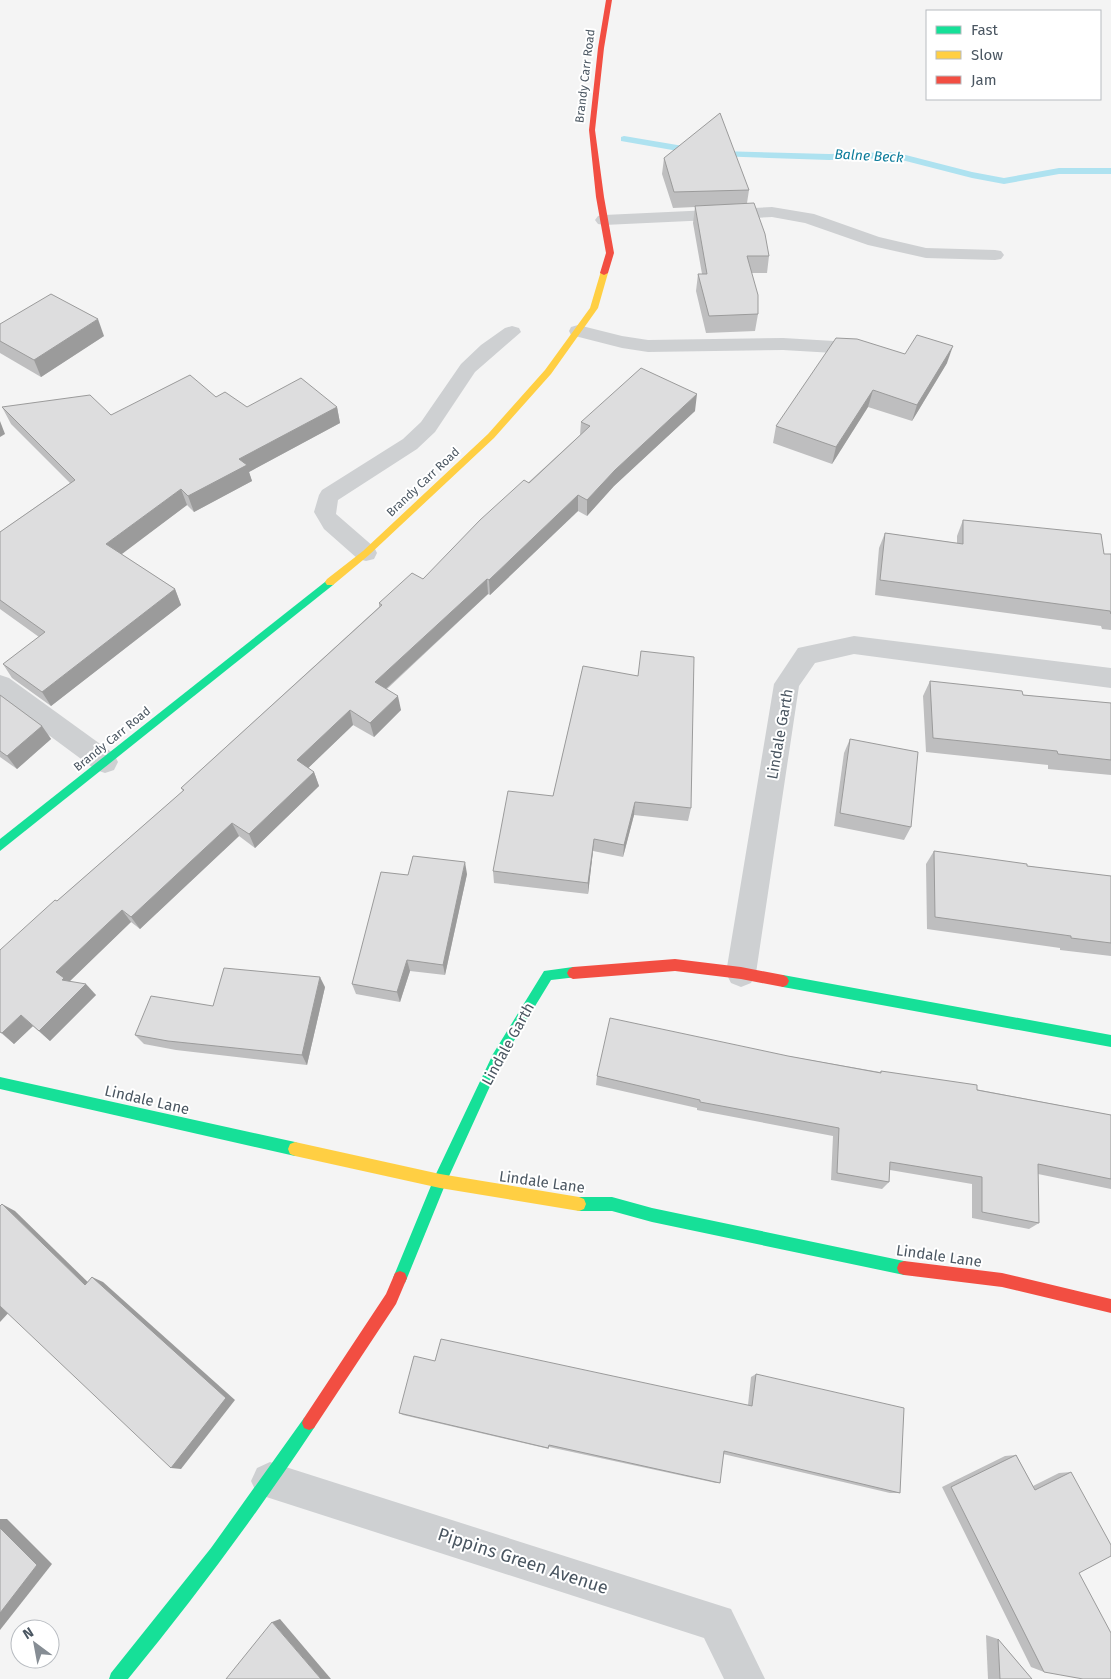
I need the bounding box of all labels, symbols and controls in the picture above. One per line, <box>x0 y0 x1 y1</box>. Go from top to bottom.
legend <box>926 10 1101 100</box>
text: Fast <box>971 21 998 39</box>
street label: Brandy Carr Road <box>572 28 598 124</box>
text: Slow <box>971 46 1003 64</box>
text: Jam <box>971 71 997 89</box>
water label: Balne Beck <box>834 146 904 166</box>
street label: Brandy Carr Road <box>384 445 462 519</box>
street label: Lindale Garth <box>763 687 797 781</box>
street label: Brandy Carr Road <box>71 704 153 774</box>
street label: Lindale Garth <box>478 1000 538 1088</box>
street label: Lindale Lane <box>103 1082 191 1118</box>
street label: Lindale Lane <box>498 1167 586 1197</box>
street label: Lindale Lane <box>895 1241 983 1271</box>
street label: Pippins Green Avenue <box>435 1523 611 1599</box>
north arrow <box>10 1619 60 1669</box>
text: N <box>20 1624 37 1643</box>

